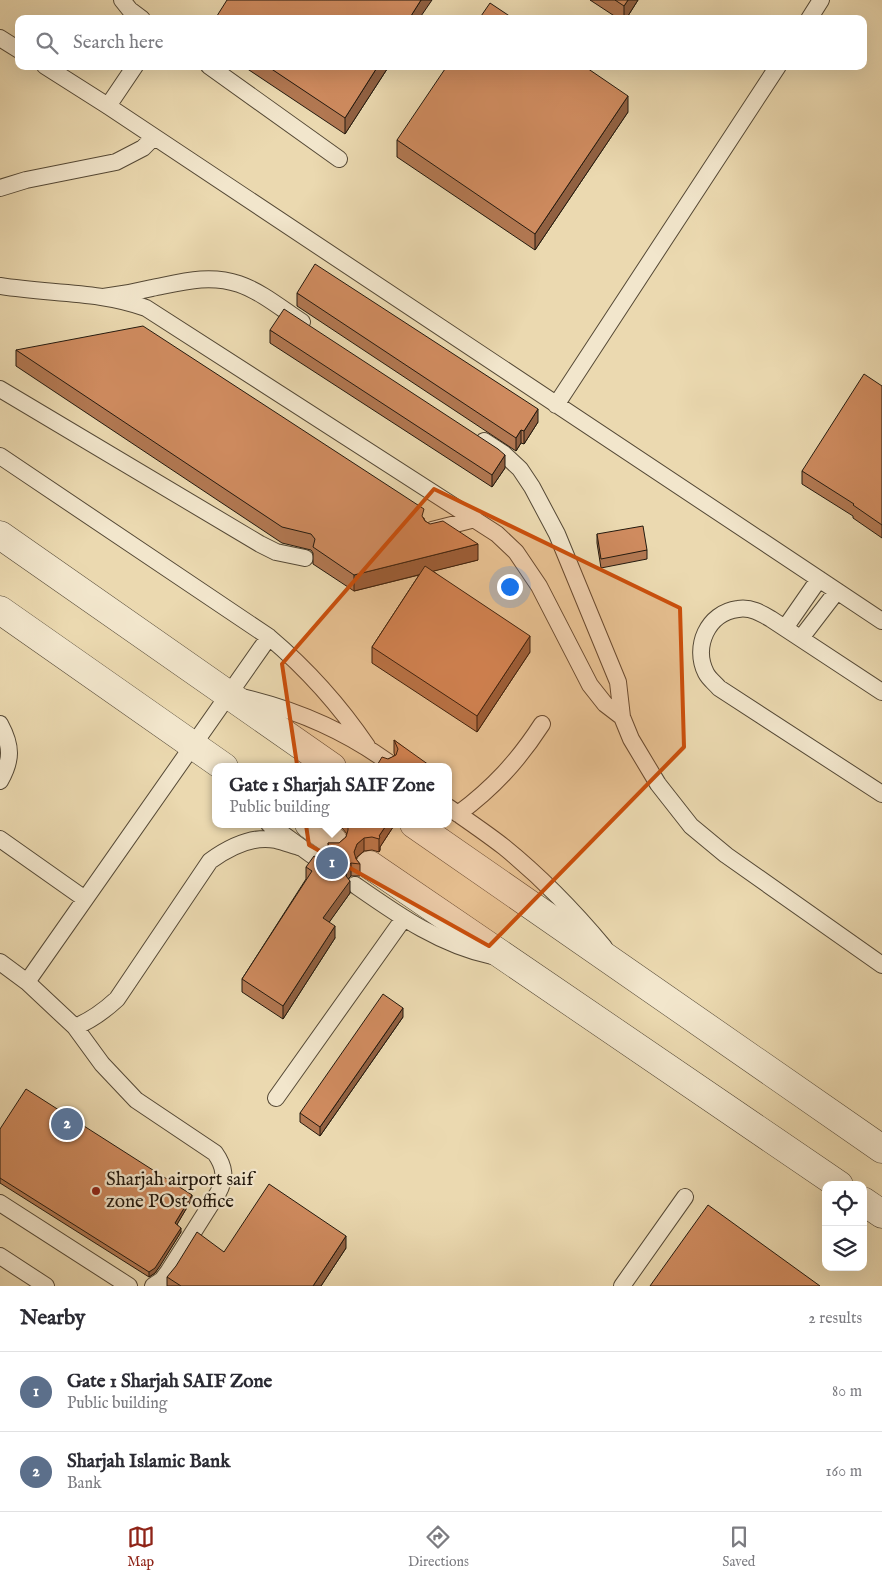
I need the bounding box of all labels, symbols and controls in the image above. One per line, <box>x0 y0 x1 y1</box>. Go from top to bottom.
search box <box>15 15 867 70</box>
icon: search <box>33 29 61 57</box>
text: Search here <box>73 31 164 55</box>
your location <box>497 574 523 600</box>
popup <box>212 763 452 828</box>
text: Gate 1 Sharjah SAIF Zone <box>229 774 435 798</box>
text: Public building <box>229 798 330 818</box>
pin: 1 <box>316 844 348 882</box>
pin: 2 <box>51 1105 83 1143</box>
place label: Sharjah airport saif zone POst office <box>106 1168 256 1214</box>
map controls <box>822 1181 867 1271</box>
button: locate <box>822 1181 867 1226</box>
marker: Sharjah airport saif zone POst office <box>90 1185 102 1197</box>
button: layers <box>822 1226 867 1271</box>
text: Nearby <box>20 1305 85 1332</box>
text: 2 results <box>808 1309 862 1329</box>
text: Gate 1 Sharjah SAIF Zone <box>67 1370 272 1394</box>
text: 1 <box>33 1382 39 1402</box>
text: 80 m <box>832 1382 862 1402</box>
text: Public building <box>67 1394 167 1414</box>
text: Sharjah Islamic Bank <box>67 1450 230 1474</box>
text: 2 <box>32 1462 40 1482</box>
text: 160 m <box>826 1462 862 1482</box>
text: Bank <box>67 1474 102 1494</box>
tab: Map <box>127 1523 155 1571</box>
tab: Directions <box>408 1523 469 1571</box>
tab: Saved <box>722 1523 755 1571</box>

